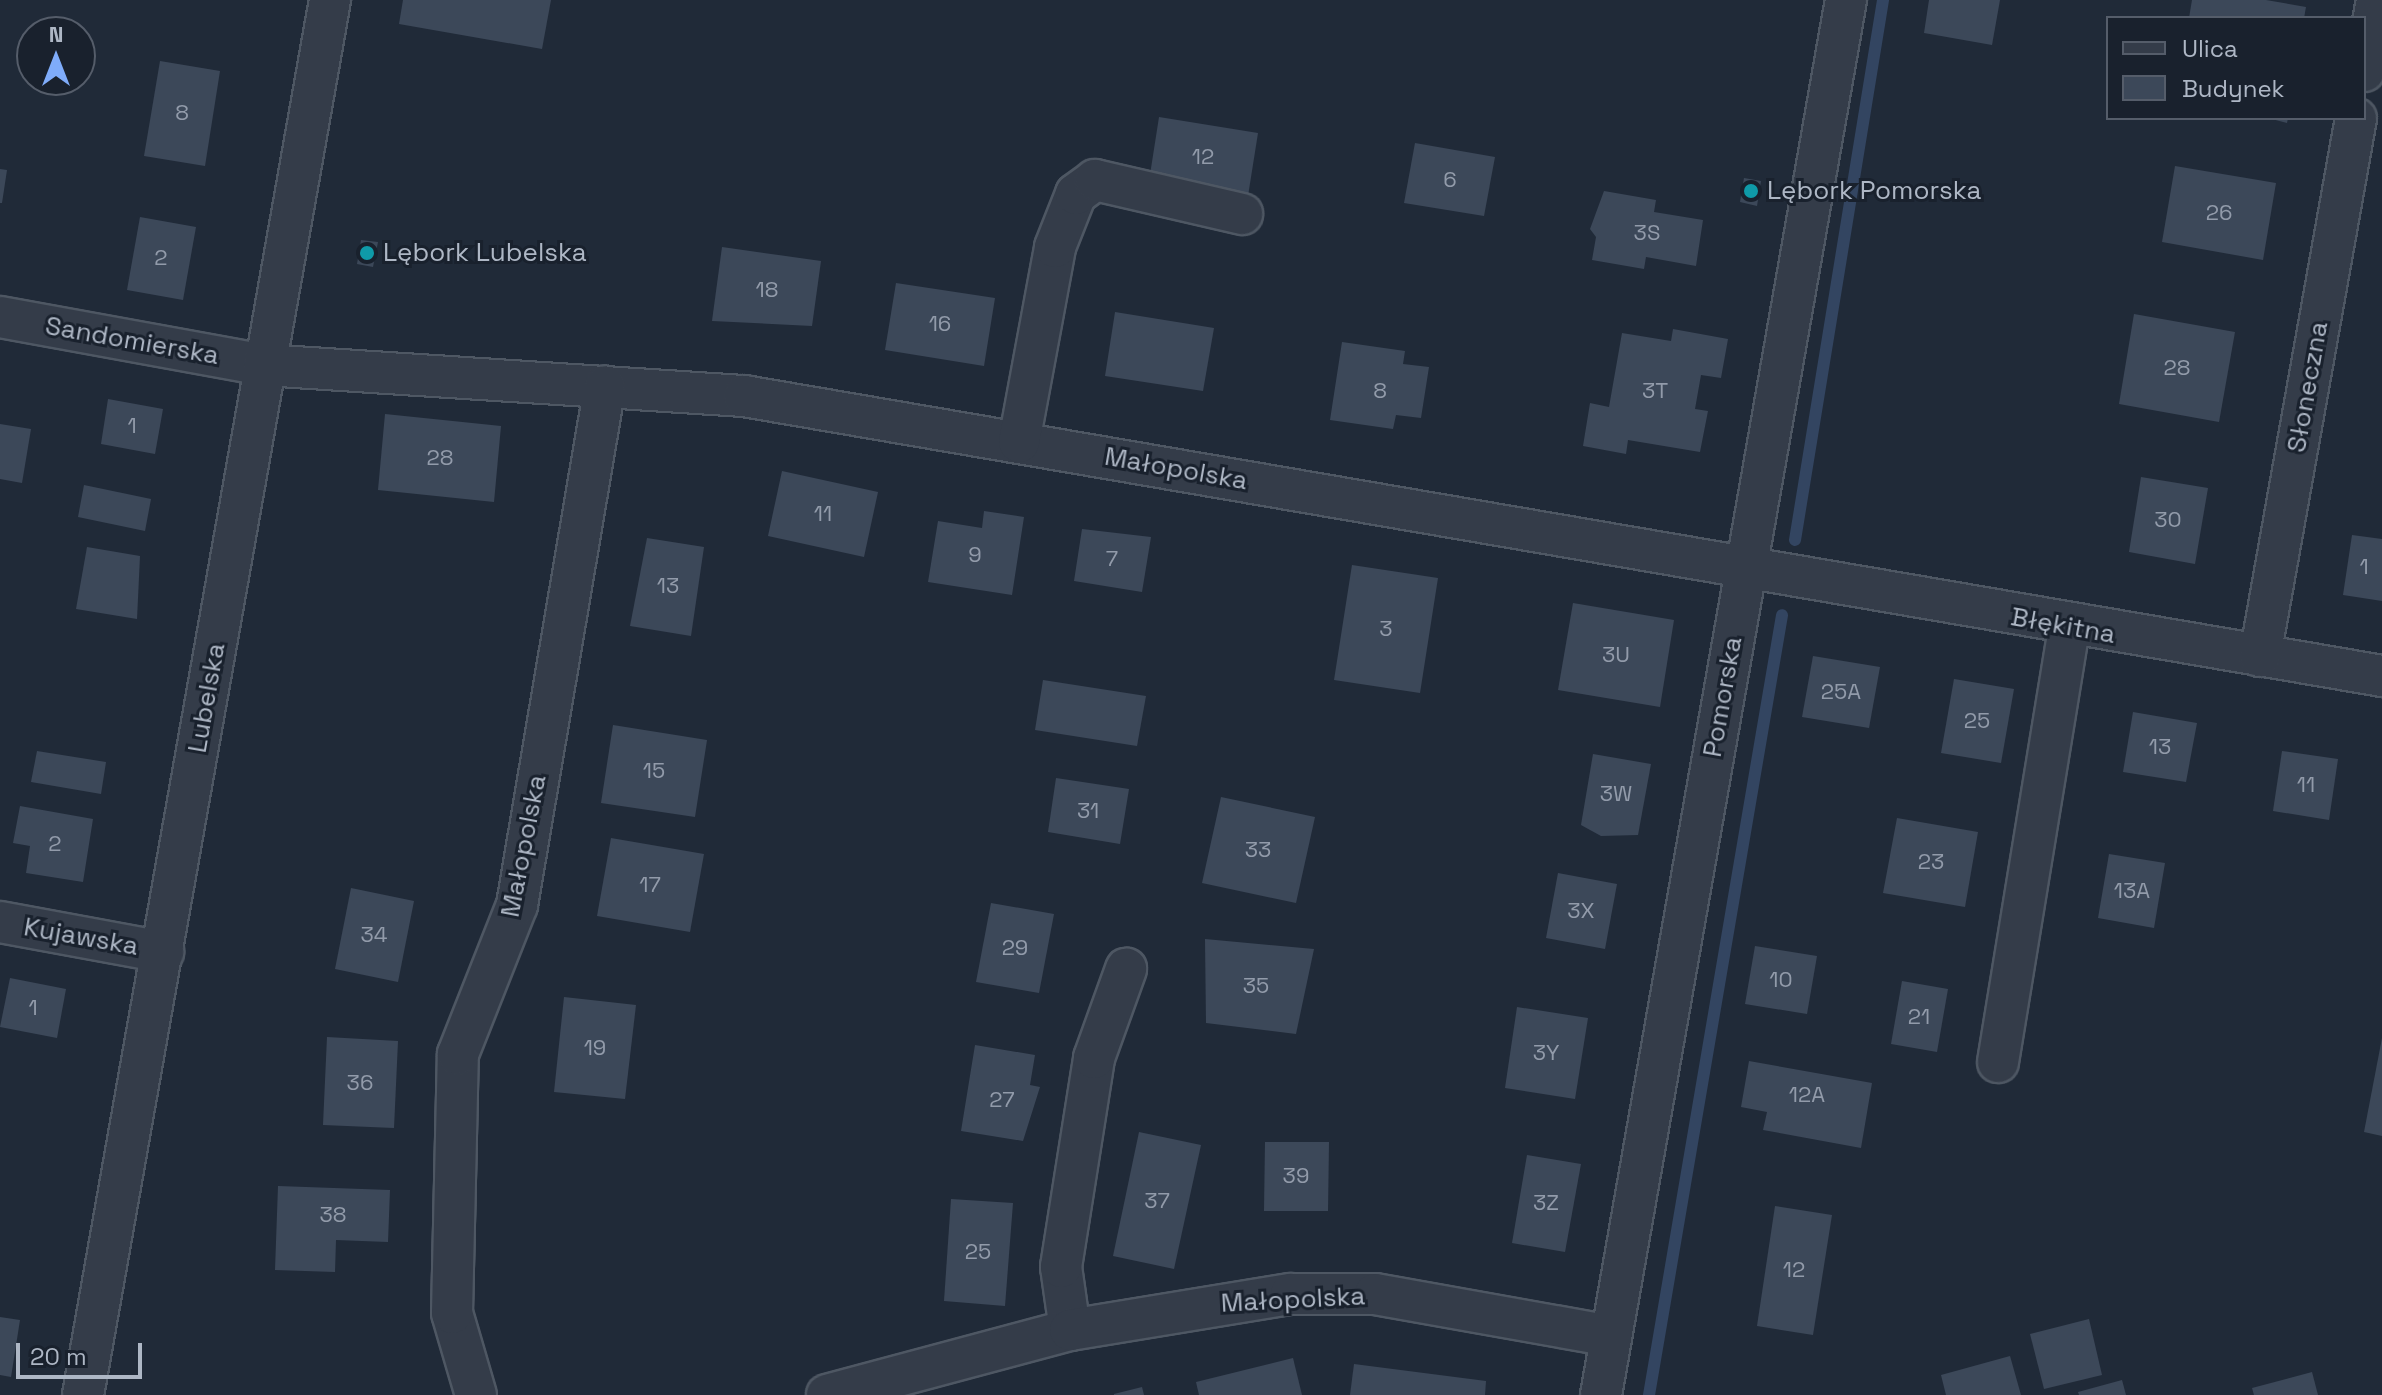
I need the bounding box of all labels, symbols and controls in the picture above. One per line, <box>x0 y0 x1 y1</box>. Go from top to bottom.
north arrow <box>16 16 96 96</box>
legend <box>2106 16 2366 120</box>
text: N <box>49 20 63 48</box>
text: Ulica <box>2182 33 2238 64</box>
text: Budynek <box>2182 73 2285 104</box>
house number: 8 <box>175 100 189 126</box>
house number: 12 <box>1192 144 1214 170</box>
house number: 6 <box>1443 167 1457 193</box>
place label: Lębork Pomorska <box>1767 175 1981 207</box>
marker: Lębork Pomorska <box>1742 182 1760 200</box>
house number: 26 <box>2206 200 2232 226</box>
house number: 3S <box>1634 220 1660 246</box>
place label: Lębork Lubelska <box>383 237 587 269</box>
marker: Lębork Lubelska <box>358 244 376 262</box>
house number: 2 <box>154 245 168 271</box>
house number: 18 <box>756 277 778 303</box>
street label: Sandomierska <box>43 310 221 372</box>
house number: 16 <box>929 311 951 337</box>
street label: Słoneczna <box>2281 319 2335 455</box>
house number: 28 <box>2164 355 2190 381</box>
house number: 8 <box>1373 378 1387 404</box>
house number: 3T <box>1642 378 1668 404</box>
house number: 1 <box>127 413 137 439</box>
street label: Małopolska <box>1102 441 1250 497</box>
house number: 28 <box>427 445 453 471</box>
house number: 11 <box>814 501 832 527</box>
house number: 30 <box>2154 507 2182 533</box>
house number: 9 <box>968 542 982 568</box>
house number: 7 <box>1106 546 1118 572</box>
house number: 1 <box>2359 554 2369 580</box>
house number: 13 <box>657 573 679 599</box>
street label: Błękitna <box>2008 601 2118 651</box>
house number: 3 <box>1379 616 1393 642</box>
street label: Pomorska <box>1697 634 1749 760</box>
street label: Lubelska <box>182 641 232 755</box>
house number: 3U <box>1602 642 1630 668</box>
house number: 25A <box>1821 679 1861 705</box>
house number: 25 <box>1964 708 1990 734</box>
house number: 13 <box>2149 734 2171 760</box>
house number: 15 <box>643 758 665 784</box>
street label: Małopolska <box>495 772 553 920</box>
house number: 11 <box>2297 772 2315 798</box>
house number: 3W <box>1600 781 1632 807</box>
house number: 31 <box>1077 798 1099 824</box>
house number: 2 <box>48 831 62 857</box>
house number: 33 <box>1245 837 1271 863</box>
house number: 23 <box>1918 849 1944 875</box>
house number: 17 <box>639 872 661 898</box>
house number: 13A <box>2114 878 2150 904</box>
house number: 3X <box>1567 898 1595 924</box>
street label: Kujawska <box>21 912 141 962</box>
house number: 34 <box>360 922 388 948</box>
house number: 29 <box>1002 935 1028 961</box>
house number: 10 <box>1769 967 1793 993</box>
house number: 35 <box>1243 973 1269 999</box>
house number: 1 <box>28 995 38 1021</box>
house number: 21 <box>1908 1004 1930 1030</box>
house number: 19 <box>584 1035 606 1061</box>
house number: 3Y <box>1533 1040 1559 1066</box>
house number: 36 <box>347 1070 373 1096</box>
house number: 12A <box>1789 1082 1825 1108</box>
house number: 27 <box>989 1087 1015 1113</box>
house number: 39 <box>1283 1163 1309 1189</box>
house number: 37 <box>1144 1188 1170 1214</box>
house number: 3Z <box>1533 1190 1559 1216</box>
house number: 38 <box>320 1202 346 1228</box>
house number: 25 <box>965 1239 991 1265</box>
house number: 12 <box>1783 1257 1805 1283</box>
street label: Małopolska <box>1220 1281 1366 1319</box>
scale bar <box>20 1327 146 1377</box>
text: 20 m <box>30 1341 87 1372</box>

